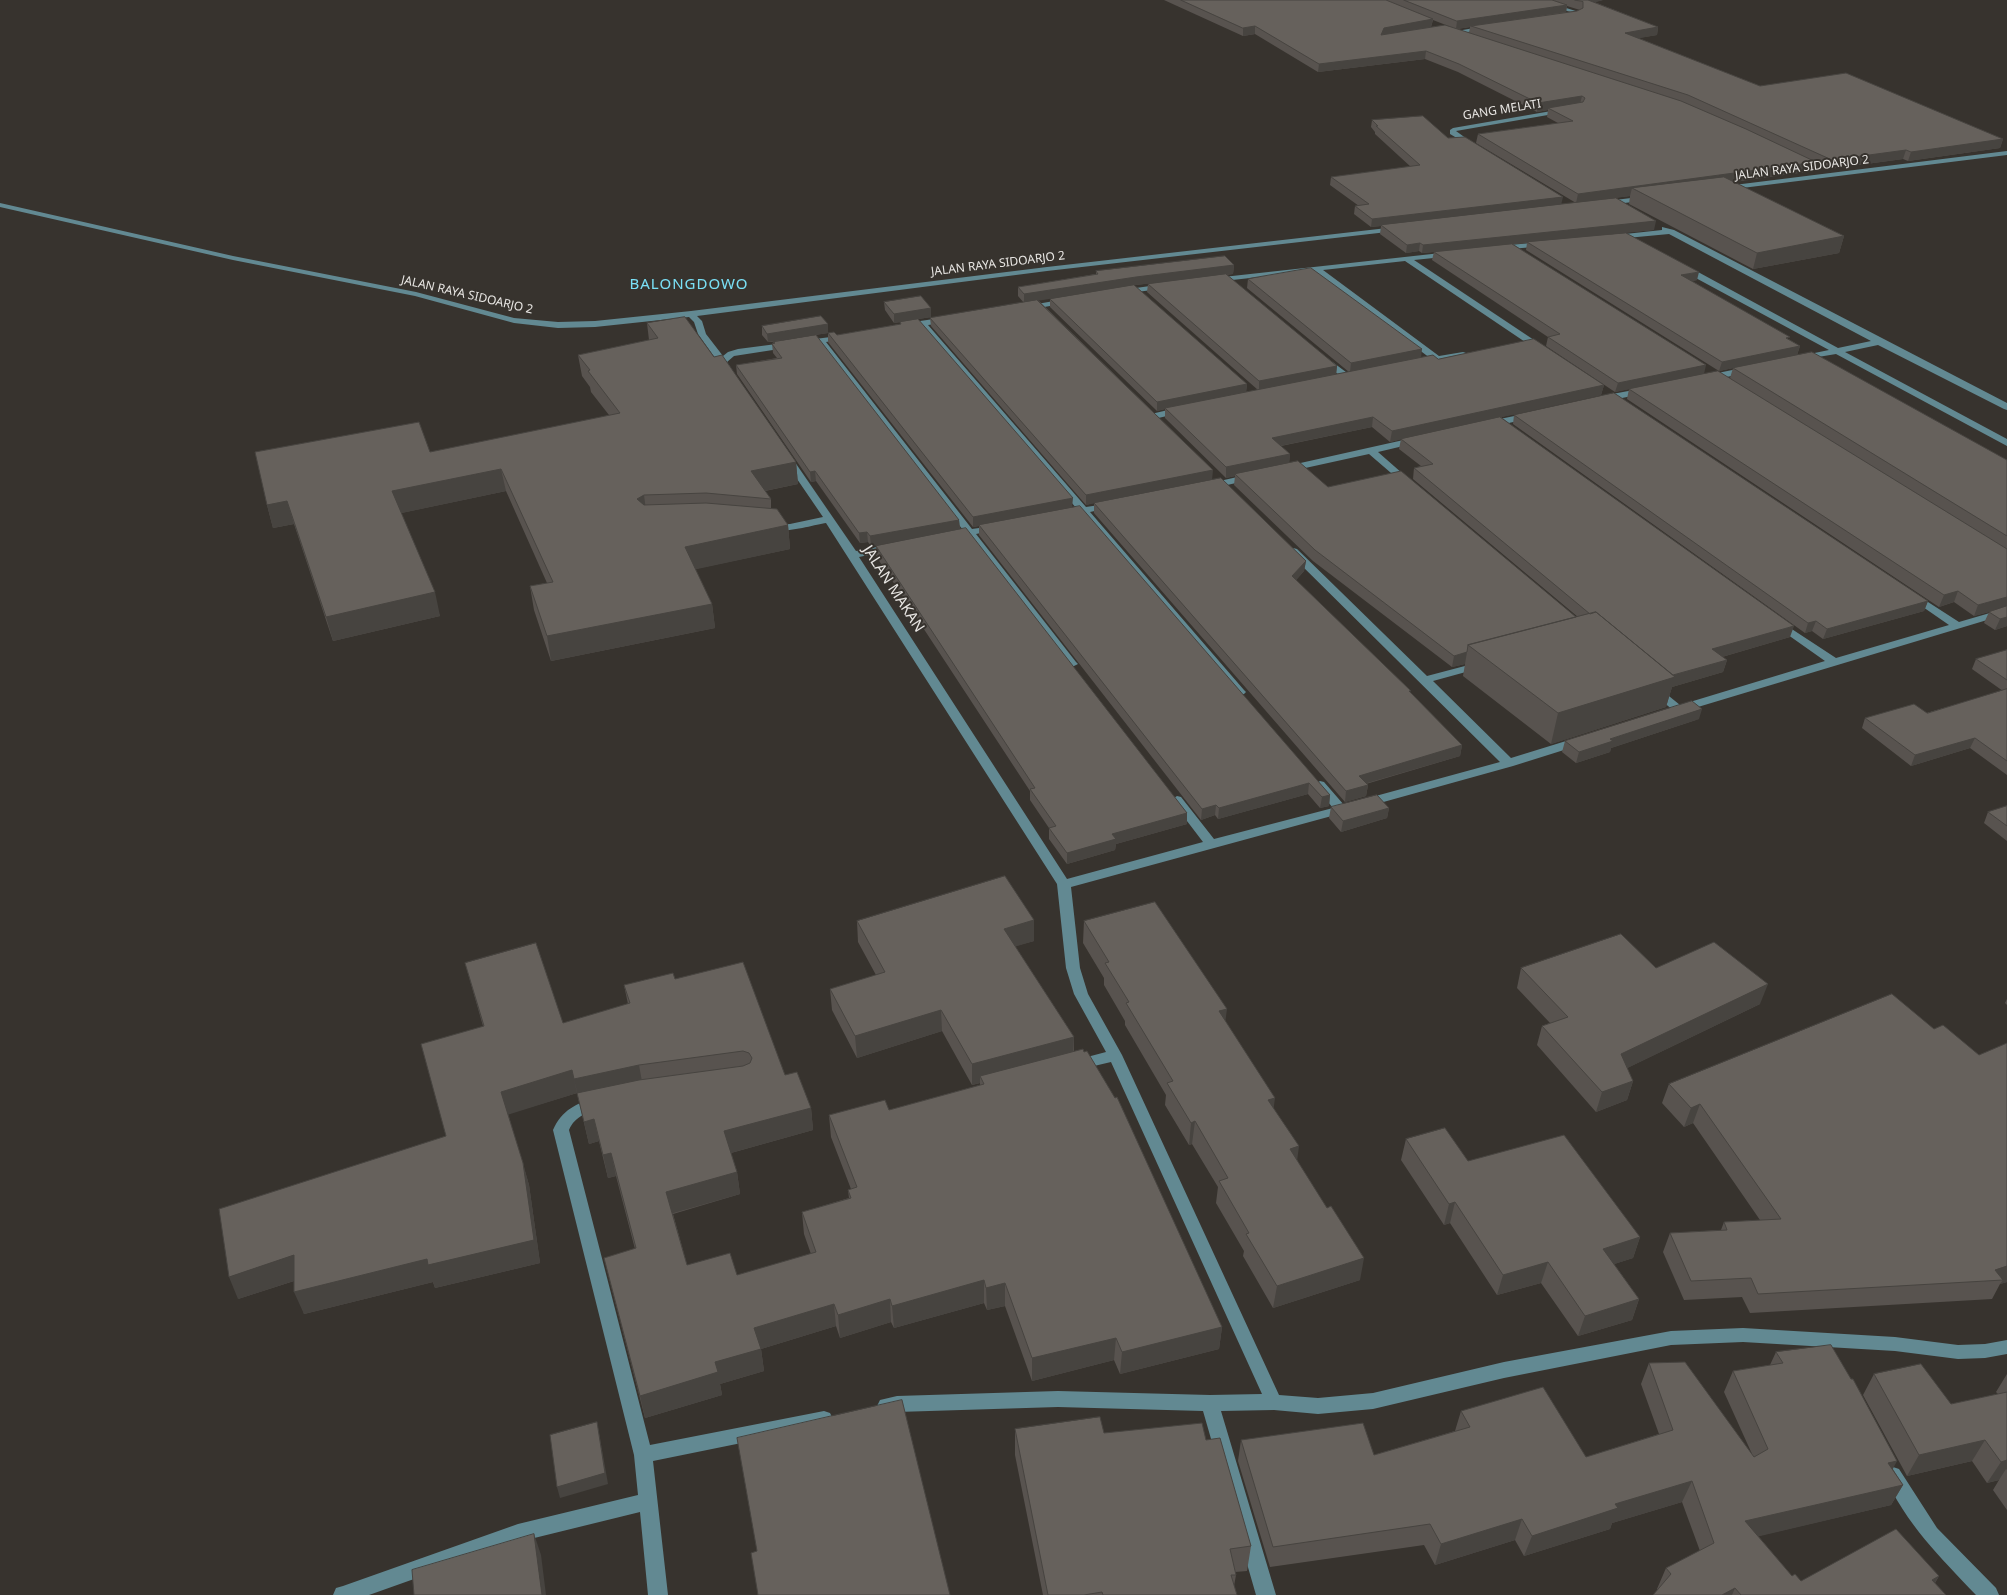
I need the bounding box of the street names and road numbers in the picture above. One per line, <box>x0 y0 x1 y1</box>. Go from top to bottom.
street label: GANG MELATI <box>1462 97 1542 123</box>
street label: JALAN RAYA SIDOARJO 2 <box>1734 153 1870 183</box>
street label: JALAN RAYA SIDOARJO 2 <box>930 249 1066 279</box>
street label: JALAN RAYA SIDOARJO 2 <box>400 273 534 317</box>
street label: JALAN MAKAN <box>858 542 928 636</box>

